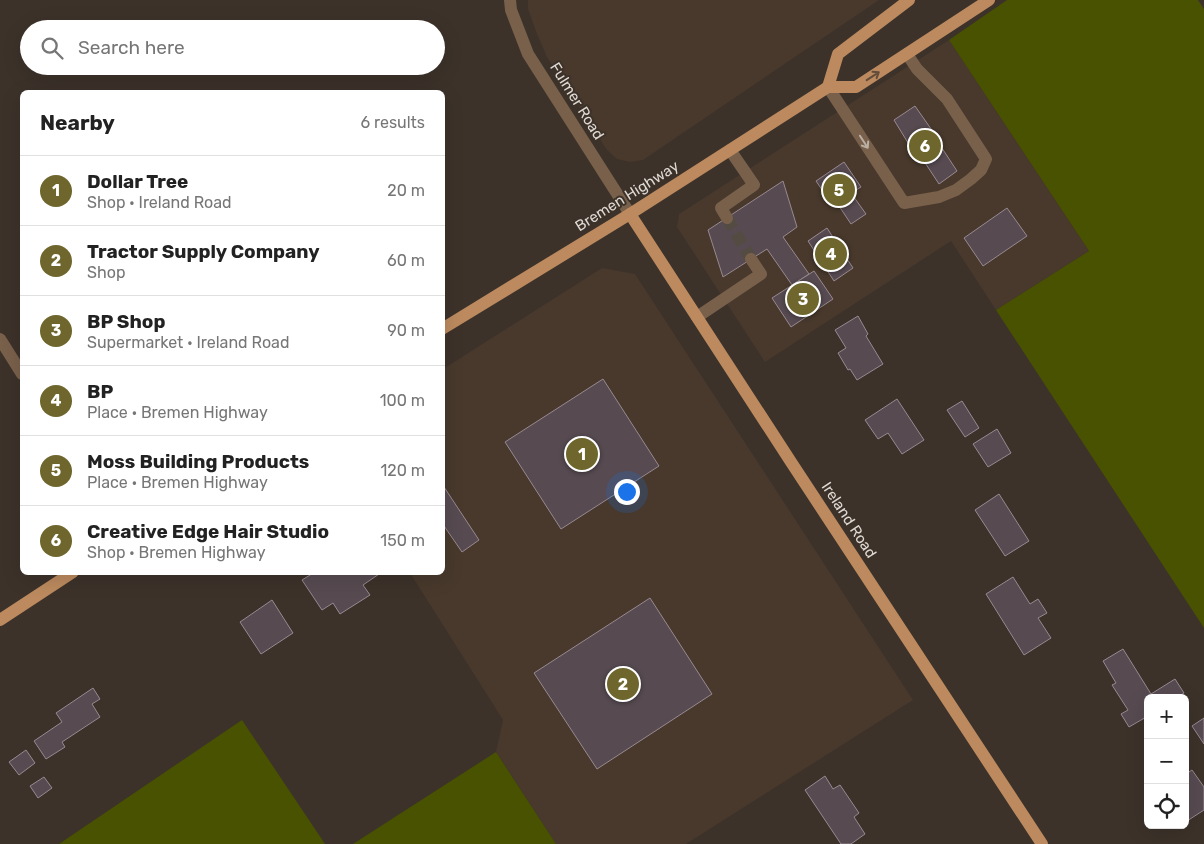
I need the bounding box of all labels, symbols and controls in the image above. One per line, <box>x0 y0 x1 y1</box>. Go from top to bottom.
search box <box>20 20 445 75</box>
icon: search <box>38 34 66 62</box>
text: Search here <box>78 36 185 59</box>
street label: Fulmer Road <box>546 59 608 143</box>
one-way arrow <box>866 71 880 81</box>
text: Nearby <box>40 110 115 135</box>
text: 6 results <box>360 113 425 132</box>
pin: 6 <box>909 127 941 165</box>
one-way arrow <box>859 135 869 149</box>
street label: Bremen Highway <box>572 157 682 235</box>
text: Dollar Tree <box>87 170 188 193</box>
pin: 5 <box>823 171 855 209</box>
text: 1 <box>52 181 60 200</box>
text: 20 m <box>387 181 425 200</box>
text: Shop · Ireland Road <box>87 193 232 212</box>
pin: 4 <box>815 235 847 273</box>
text: Tractor Supply Company <box>87 240 320 263</box>
text: 2 <box>51 251 61 270</box>
text: 60 m <box>387 251 425 270</box>
text: Shop <box>87 263 125 282</box>
pin: 3 <box>787 280 819 318</box>
text: BP Shop <box>87 310 165 333</box>
text: 3 <box>51 321 61 340</box>
text: 90 m <box>387 321 425 340</box>
text: Supermarket · Ireland Road <box>87 333 289 352</box>
text: BP <box>87 380 113 403</box>
text: 4 <box>51 391 61 410</box>
text: 100 m <box>380 391 425 410</box>
text: Place · Bremen Highway <box>87 403 268 422</box>
pin: 1 <box>566 435 598 473</box>
text: Moss Building Products <box>87 450 309 473</box>
text: 5 <box>51 461 61 480</box>
text: 120 m <box>380 461 425 480</box>
text: Place · Bremen Highway <box>87 473 268 492</box>
your location <box>614 479 640 505</box>
street label: Ireland Road <box>818 479 880 561</box>
text: Creative Edge Hair Studio <box>87 520 329 543</box>
text: 6 <box>51 531 61 550</box>
text: 150 m <box>380 531 425 550</box>
text: Shop · Bremen Highway <box>87 543 265 562</box>
pin: 2 <box>607 665 639 703</box>
map controls <box>1144 694 1189 829</box>
button: + <box>1144 694 1189 739</box>
button: − <box>1144 739 1189 784</box>
button: locate <box>1144 784 1189 829</box>

